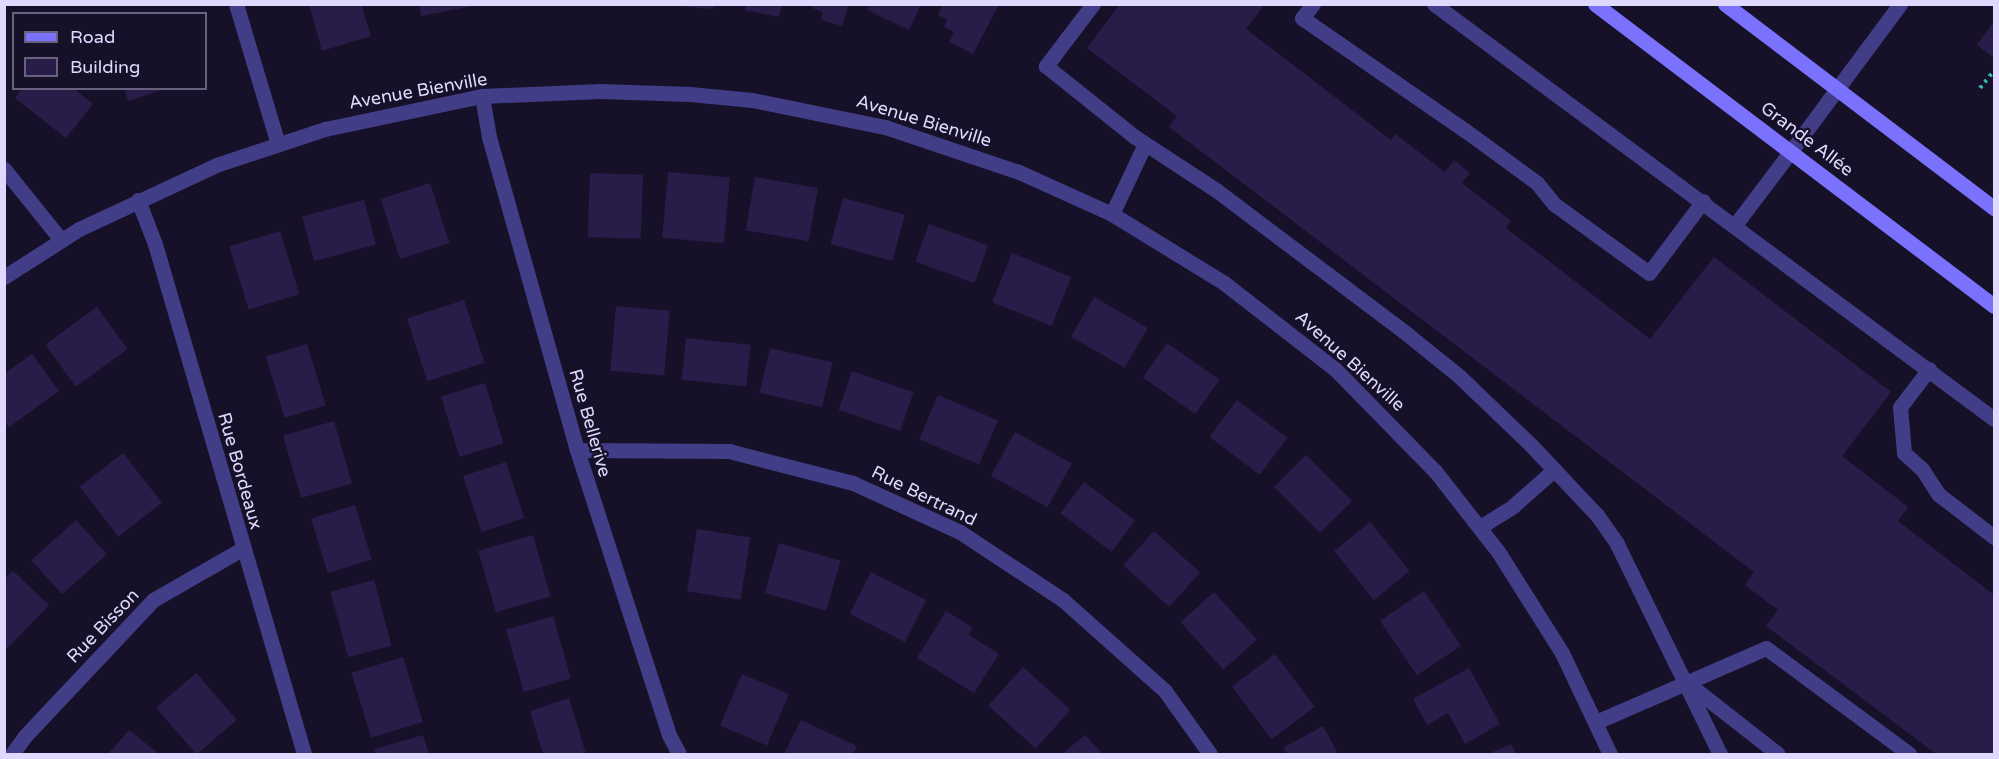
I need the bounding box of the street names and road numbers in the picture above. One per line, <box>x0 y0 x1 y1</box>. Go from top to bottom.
street label: Avenue Bienville <box>347 68 489 114</box>
street label: Avenue Bienville <box>854 90 994 152</box>
street label: Grande Allée <box>1756 97 1858 181</box>
street label: Avenue Bienville <box>1291 306 1409 416</box>
street label: Rue Bellerive <box>564 367 616 479</box>
street label: Rue Bordeaux <box>213 410 267 532</box>
street label: Rue Bertrand <box>868 461 980 531</box>
street label: Rue Bisson <box>62 584 144 668</box>

